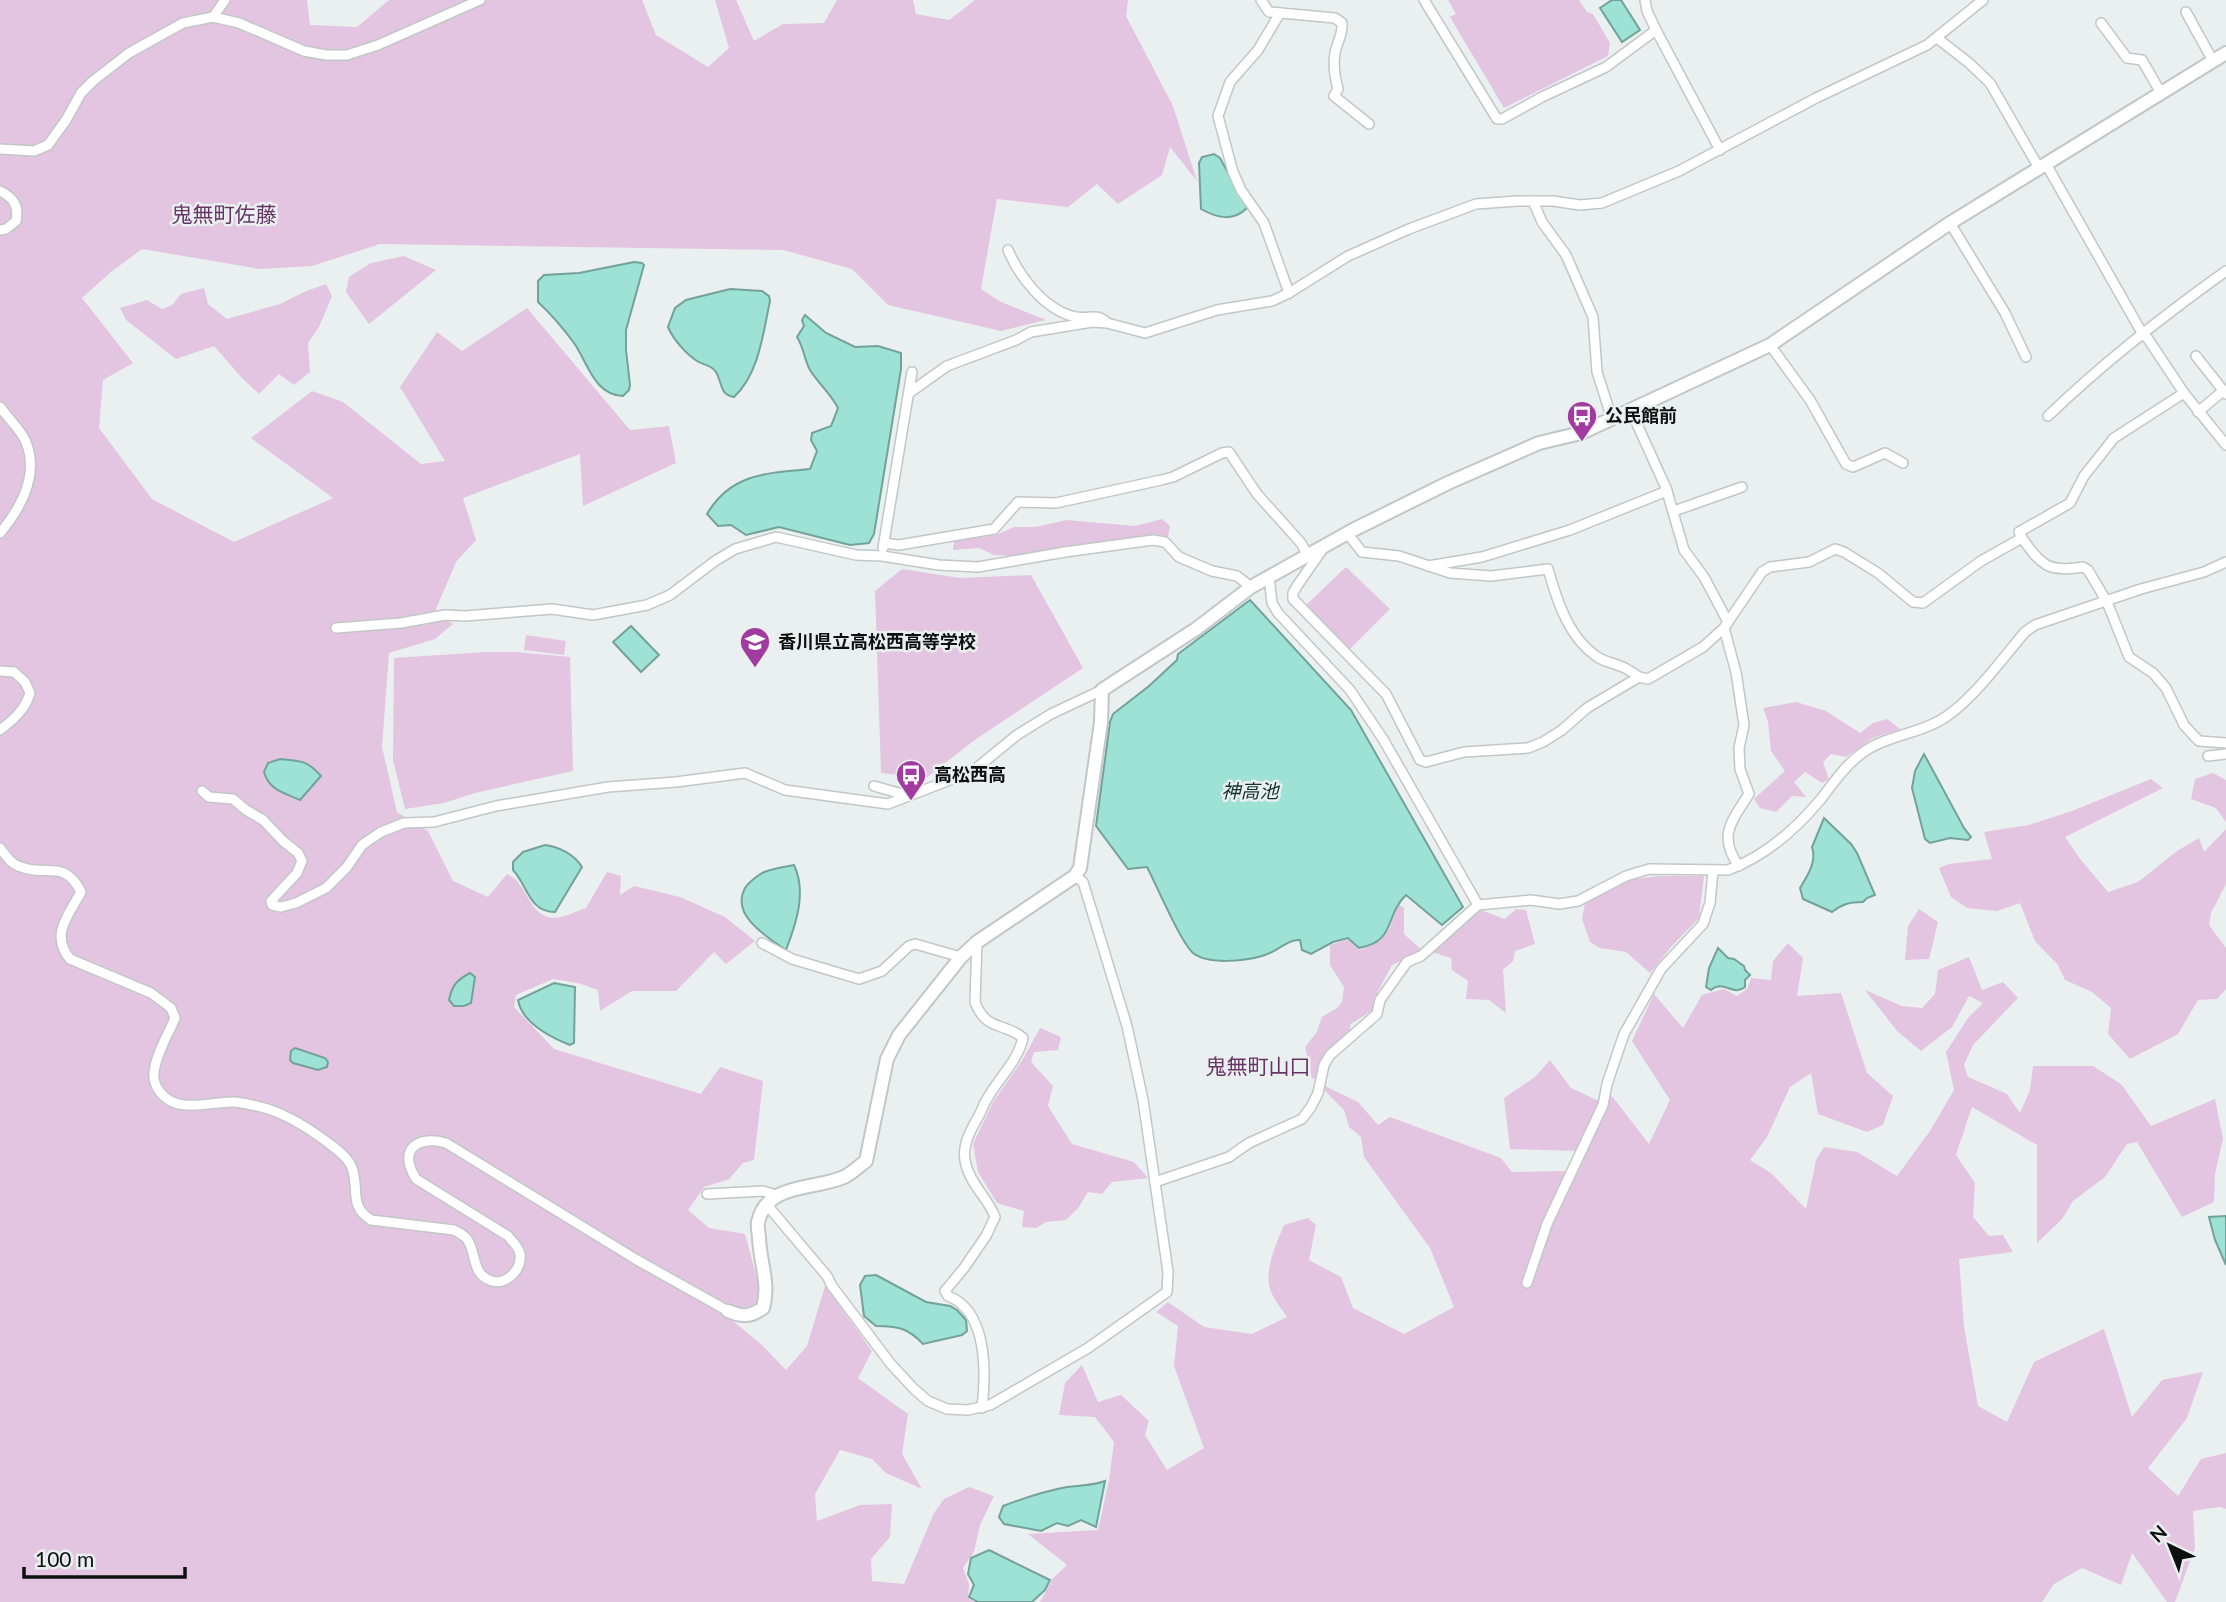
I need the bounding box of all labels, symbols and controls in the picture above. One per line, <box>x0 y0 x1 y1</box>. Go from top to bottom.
district label: 鬼無町佐藤 <box>172 201 277 226</box>
bus stop icon: 公民館前 <box>1565 399 1599 443</box>
place label: 公民館前 <box>1605 404 1677 426</box>
school or university icon: 香川県立高松西高等学校 <box>738 625 772 669</box>
place label: 香川県立高松西高等学校 <box>778 630 976 652</box>
bus stop icon: 高松西高 <box>894 758 928 802</box>
place label: 高松西高 <box>934 763 1006 785</box>
water label: 神高池 <box>1221 779 1280 802</box>
district label: 鬼無町山口 <box>1206 1053 1311 1078</box>
north arrow <box>2135 1511 2205 1581</box>
text: N <box>2145 1520 2171 1547</box>
scale bar <box>24 1536 186 1580</box>
text: 100 m <box>35 1546 94 1571</box>

